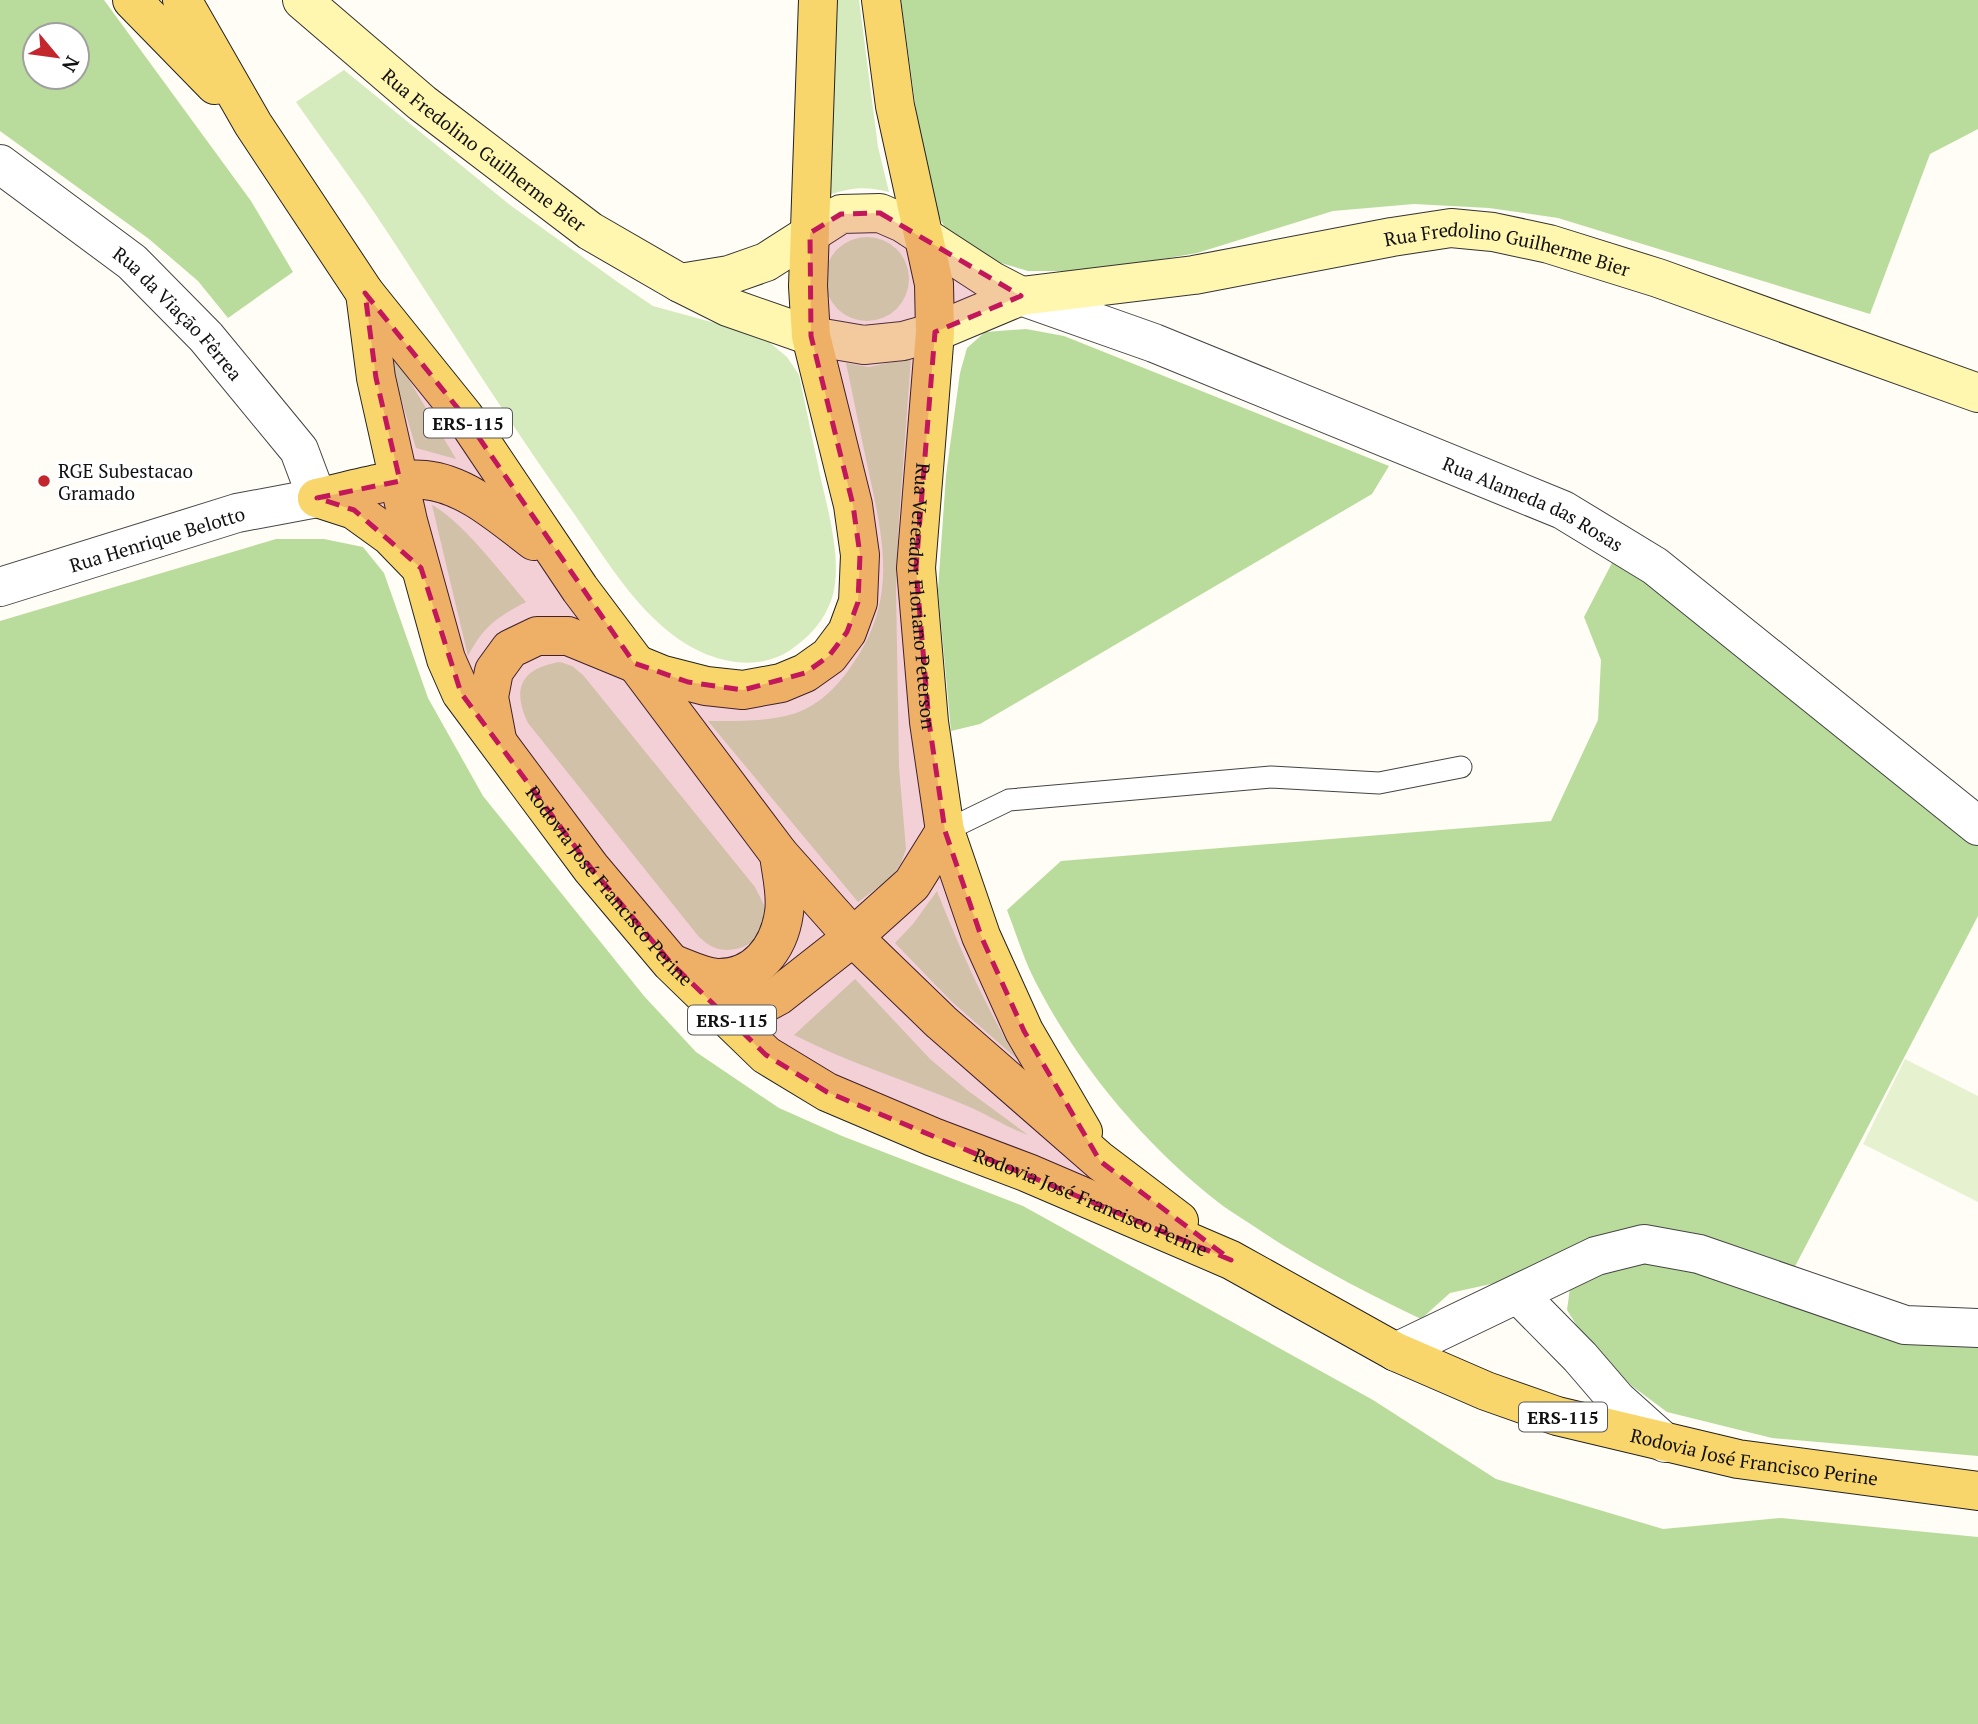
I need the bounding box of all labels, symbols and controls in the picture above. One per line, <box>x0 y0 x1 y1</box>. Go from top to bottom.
north arrow <box>21 21 91 91</box>
text: N <box>57 52 86 77</box>
street label: Rua Fredolino Guilherme Bier <box>377 62 592 237</box>
street label: Rua Fredolino Guilherme Bier <box>1382 215 1634 281</box>
street label: Rua da Viação Fêrrea <box>109 240 249 385</box>
road number: ERS-115 <box>424 408 512 438</box>
street label: Rua Alameda das Rosas <box>1439 450 1628 556</box>
place label: RGE Subestacao Gramado <box>58 458 193 505</box>
street label: Rua Vereador Floriano Peterson <box>904 462 942 731</box>
marker: RGE Subestacao Gramado <box>36 473 52 489</box>
street label: Rua Henrique Belotto <box>66 500 248 578</box>
street label: Rodovia José Francisco Perine <box>521 780 699 991</box>
road number: ERS-115 <box>688 1006 776 1035</box>
street label: Rodovia José Francisco Perine <box>971 1141 1212 1261</box>
road number: ERS-115 <box>1519 1402 1607 1432</box>
street label: Rodovia José Francisco Perine <box>1628 1421 1880 1490</box>

